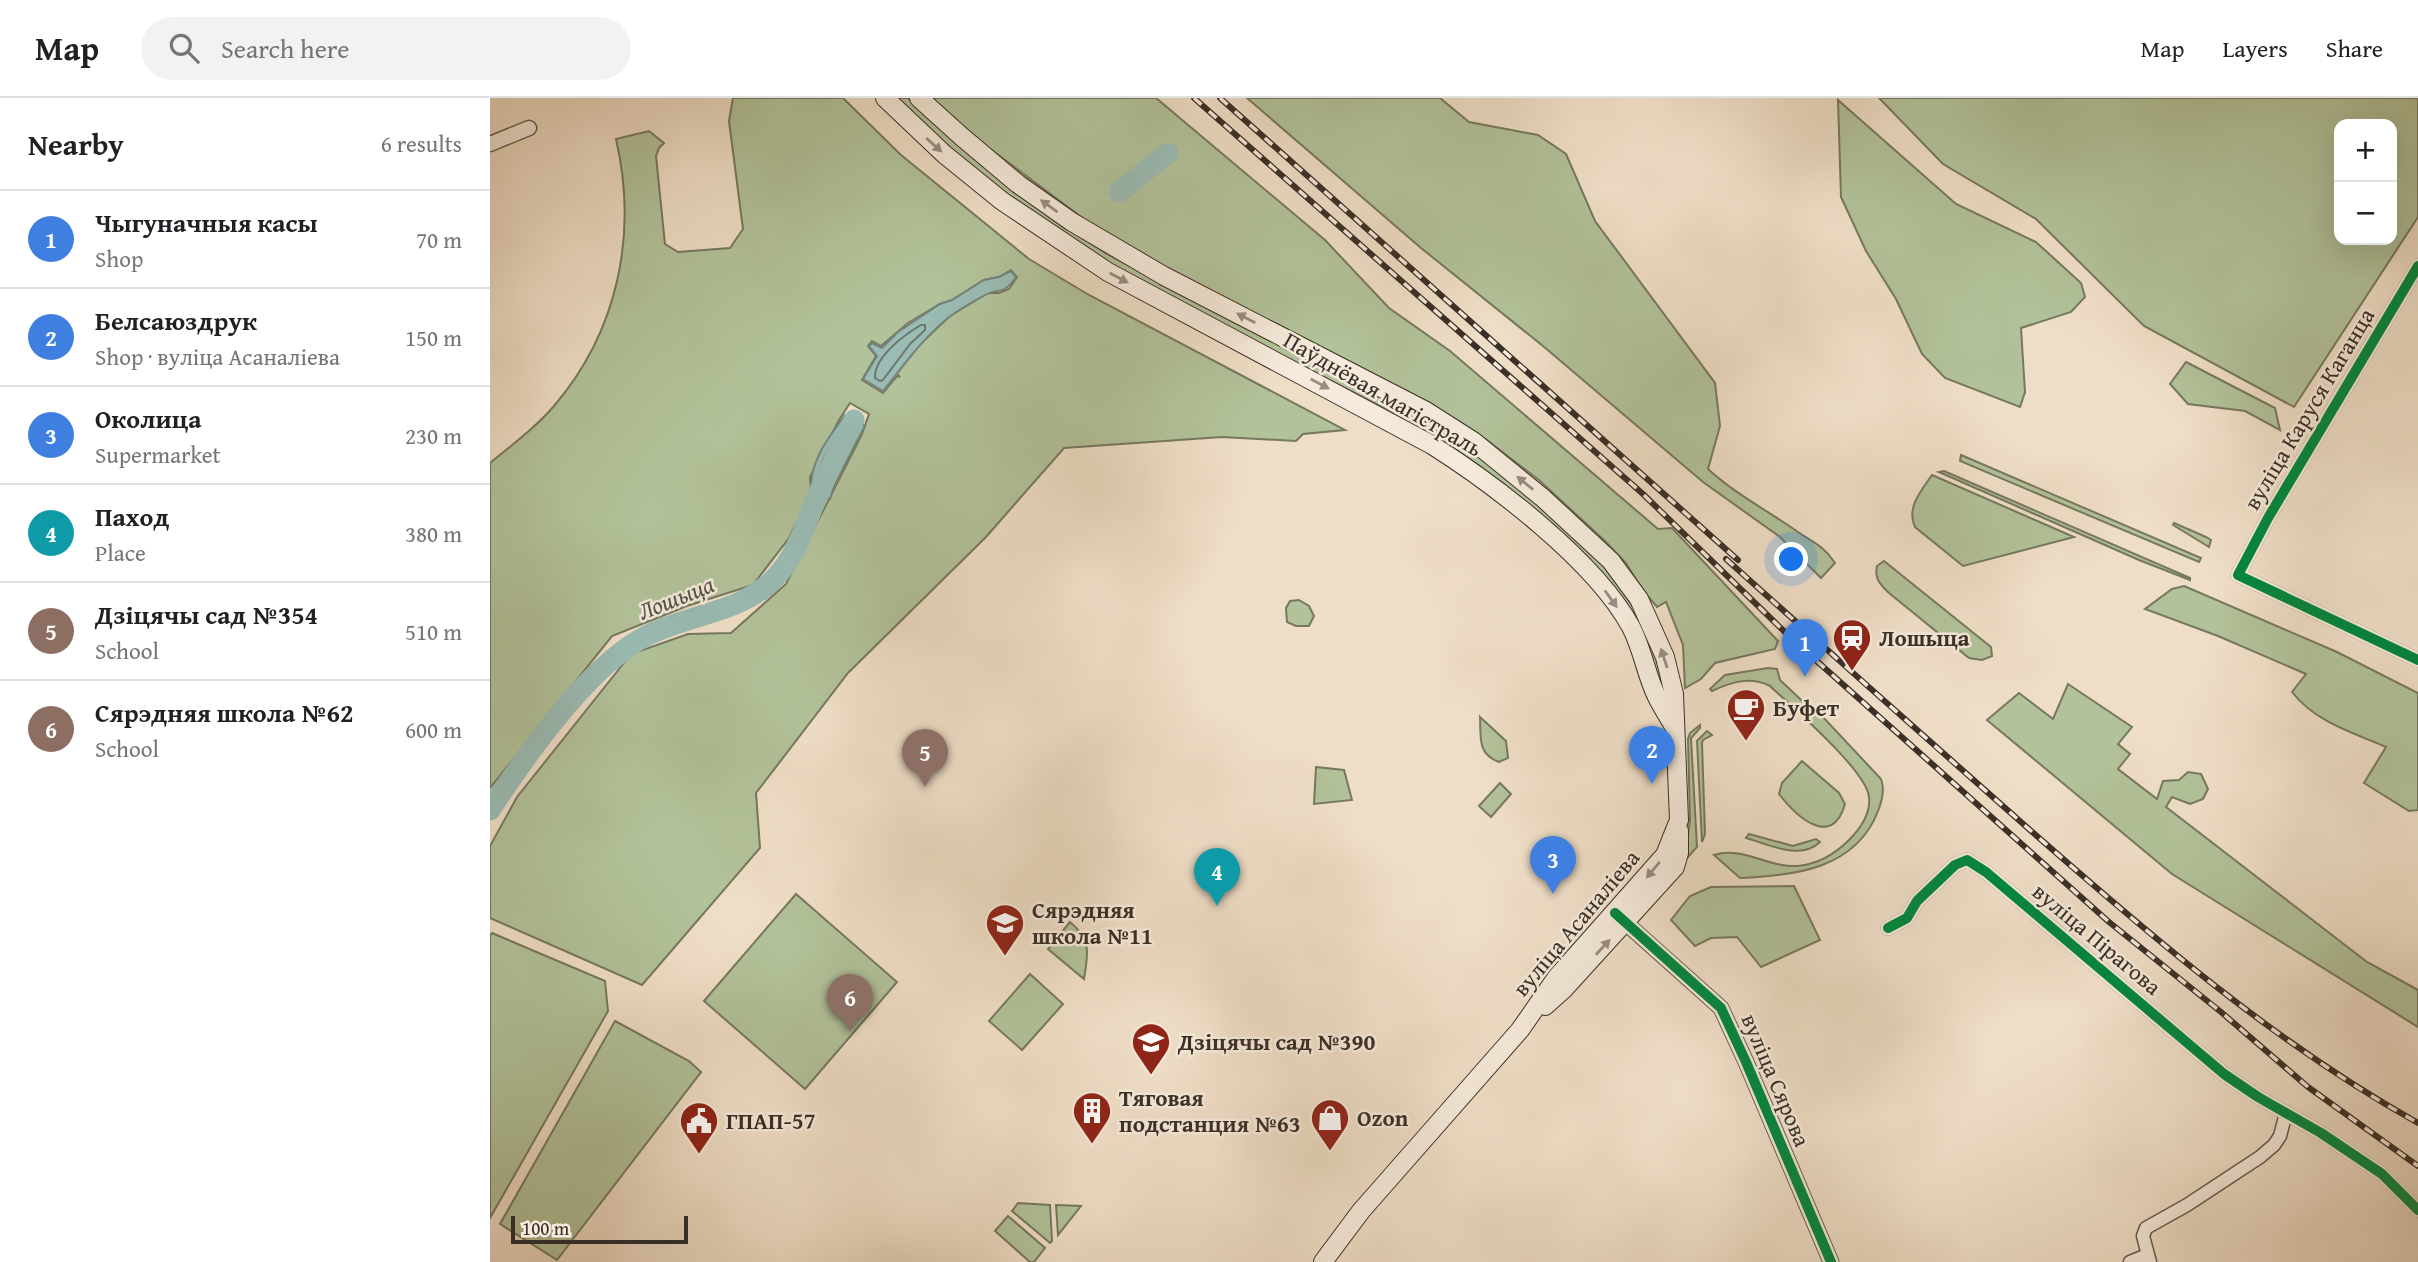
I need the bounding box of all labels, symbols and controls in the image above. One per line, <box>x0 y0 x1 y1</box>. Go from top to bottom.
search box <box>141 17 631 80</box>
text: Map <box>35 24 99 72</box>
icon: search <box>165 29 203 67</box>
text: Search here <box>221 29 349 68</box>
text: Map <box>2141 31 2184 66</box>
text: Layers <box>2222 31 2288 66</box>
text: Share <box>2326 31 2383 66</box>
map controls <box>2334 119 2397 245</box>
button: + <box>2334 119 2397 182</box>
text: Nearby <box>28 122 124 166</box>
text: 6 results <box>381 127 462 160</box>
one-way arrow <box>925 137 942 153</box>
button: − <box>2334 182 2397 245</box>
one-way arrow <box>1040 198 1058 213</box>
text: Чыгуначныя касы <box>95 203 318 242</box>
text: 1 <box>45 223 57 256</box>
text: 70 m <box>416 223 462 256</box>
text: Shop <box>95 242 143 275</box>
one-way arrow <box>1109 271 1129 283</box>
text: Белсаюздрук <box>95 301 257 340</box>
street label: вуліца Каруся Каганца <box>2235 301 2382 516</box>
one-way arrow <box>1236 313 1256 324</box>
text: 2 <box>45 321 57 354</box>
text: 150 m <box>405 321 462 354</box>
street label: Паўднёвая магістраль <box>1278 323 1489 464</box>
text: Shop · вуліца Асаналіева <box>95 340 340 373</box>
one-way arrow <box>1310 378 1330 390</box>
text: Околица <box>95 399 202 438</box>
text: 3 <box>45 419 57 452</box>
text: 230 m <box>405 419 462 452</box>
text: Supermarket <box>95 438 221 471</box>
one-way arrow <box>1517 476 1534 491</box>
text: Паход <box>95 497 169 536</box>
text: 4 <box>45 517 57 550</box>
text: 380 m <box>405 517 462 550</box>
text: Place <box>95 536 146 569</box>
your location <box>1774 542 1808 576</box>
water label: Лошыца <box>632 566 719 629</box>
one-way arrow <box>1604 590 1618 608</box>
text: Дзіцячы сад №354 <box>95 595 318 634</box>
text: 5 <box>45 615 57 648</box>
text: 510 m <box>405 615 462 648</box>
station icon: Лошыца <box>1831 617 1873 672</box>
pin: 1 <box>1782 619 1828 677</box>
place label: Лошыца <box>1879 621 1970 654</box>
text: School <box>95 634 159 667</box>
one-way arrow <box>1658 647 1669 668</box>
cafe icon: Буфет <box>1725 687 1767 742</box>
place label: Буфет <box>1773 691 1840 724</box>
text: Сярэдняя школа №62 <box>95 693 353 732</box>
text: 6 <box>45 713 57 746</box>
text: 600 m <box>405 713 462 746</box>
pin: 2 <box>1629 726 1675 784</box>
pin: 5 <box>902 729 948 787</box>
text: School <box>95 732 159 765</box>
pin: 3 <box>1530 836 1576 894</box>
street label: вуліца Асаналіева <box>1504 842 1647 1003</box>
pin: 4 <box>1194 848 1240 906</box>
one-way arrow <box>1645 861 1660 879</box>
street label: вуліца Пірагова <box>2026 875 2169 1003</box>
place label: Сярэдняя школа №11 <box>1032 893 1153 952</box>
school or university icon: Сярэдняя школа №11 <box>984 902 1026 957</box>
one-way arrow <box>1594 939 1610 956</box>
pin: 6 <box>827 974 873 1032</box>
street label: вуліца Сярова <box>1734 1008 1819 1151</box>
school or university icon: Дзіцячы сад №390 <box>1130 1021 1172 1076</box>
place label: Дзіцячы сад №390 <box>1177 1025 1375 1058</box>
place label: Тяговая подстанция №63 <box>1119 1081 1301 1140</box>
building icon: Тяговая подстанция №63 <box>1071 1090 1113 1145</box>
shop icon: Ozon <box>1309 1097 1351 1152</box>
public building icon: ГПАП-57 <box>678 1100 720 1155</box>
place label: Ozon <box>1357 1101 1409 1134</box>
place label: ГПАП-57 <box>726 1104 816 1137</box>
scale bar <box>511 1213 688 1245</box>
text: 100 m <box>522 1214 569 1242</box>

